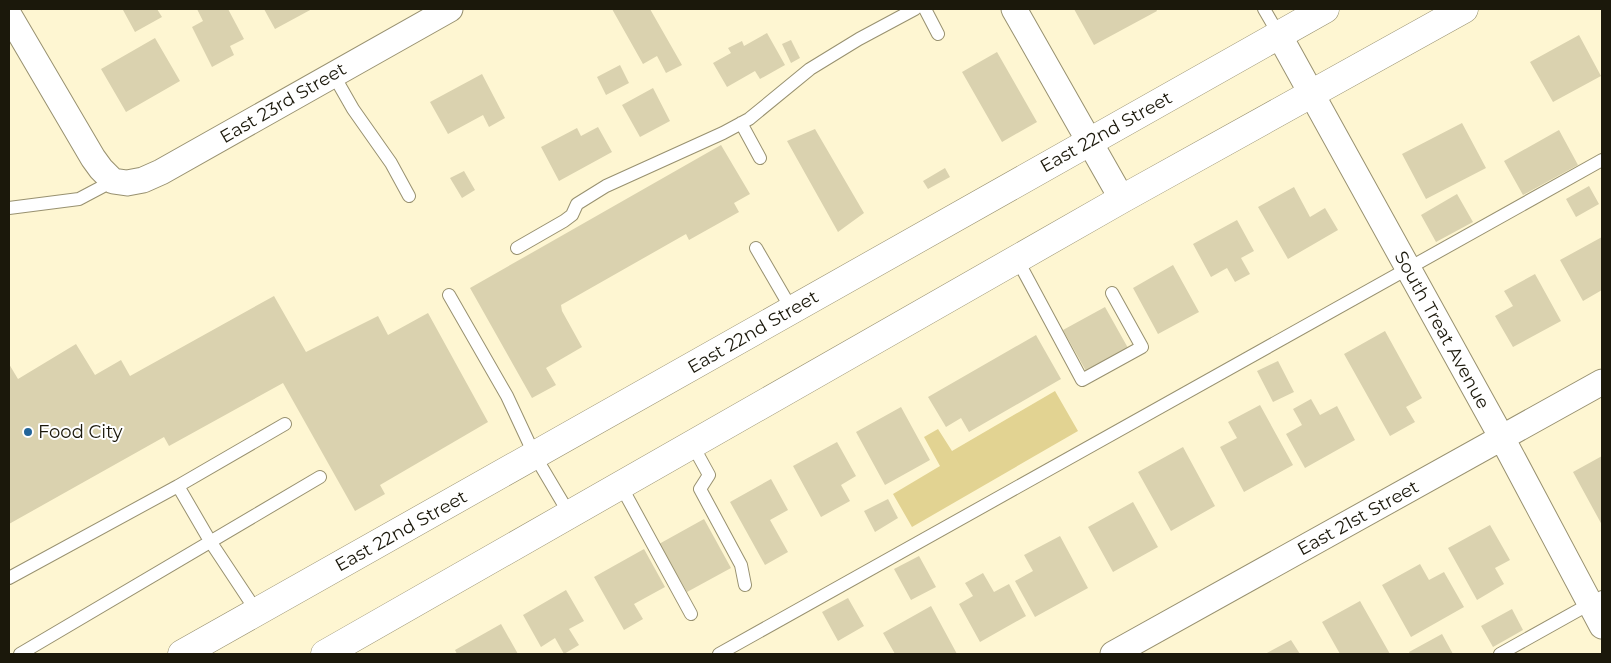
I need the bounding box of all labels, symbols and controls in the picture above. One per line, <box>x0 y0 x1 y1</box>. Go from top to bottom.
street label: East 23rd Street <box>216 58 350 148</box>
street label: East 22nd Street <box>1036 87 1176 177</box>
street label: South Treat Avenue <box>1390 247 1495 413</box>
street label: East 22nd Street <box>684 286 822 378</box>
place label: Food City <box>38 421 123 443</box>
marker: Food City <box>22 426 34 438</box>
street label: East 21st Street <box>1294 476 1422 560</box>
street label: East 22nd Street <box>331 486 471 576</box>

